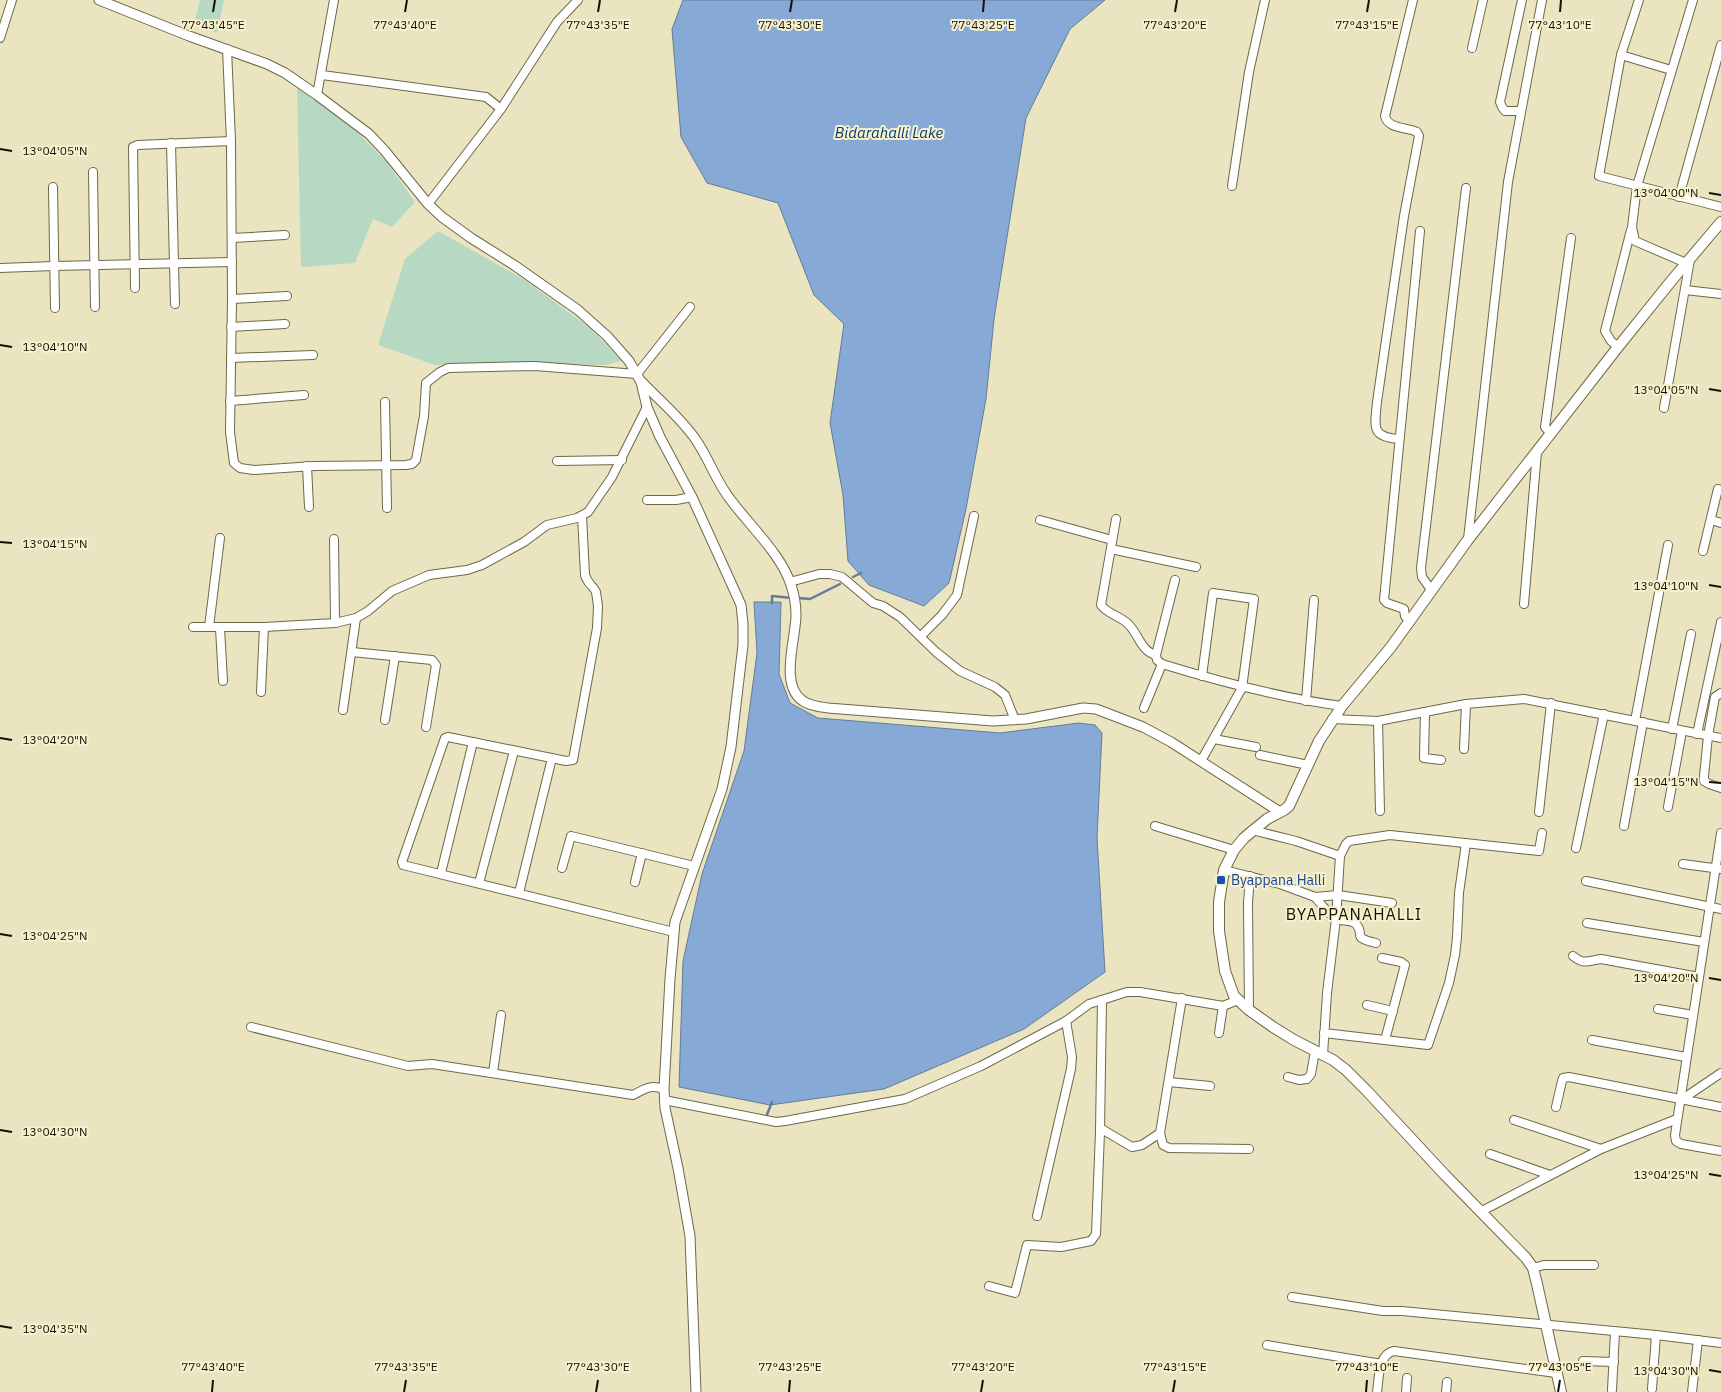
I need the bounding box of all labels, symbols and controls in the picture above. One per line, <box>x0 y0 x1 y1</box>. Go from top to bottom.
text: 77°43'45"E <box>181 17 245 32</box>
text: 77°43'40"E <box>373 17 437 32</box>
text: 77°43'35"E <box>566 17 630 32</box>
text: 77°43'30"E <box>758 17 822 32</box>
text: 77°43'25"E <box>951 17 1015 32</box>
text: 77°43'20"E <box>1143 17 1207 32</box>
text: 77°43'15"E <box>1335 17 1399 32</box>
text: 77°43'10"E <box>1528 17 1592 32</box>
water label: Bidarahalli Lake <box>835 123 944 142</box>
text: 13°04'05"N <box>22 143 88 158</box>
text: 13°04'00"N <box>1633 185 1699 200</box>
text: 13°04'10"N <box>22 339 88 354</box>
text: 13°04'05"N <box>1633 382 1699 397</box>
text: 13°04'15"N <box>22 536 88 551</box>
text: 13°04'10"N <box>1633 578 1699 593</box>
text: 13°04'20"N <box>22 732 88 747</box>
text: 13°04'15"N <box>1633 774 1699 789</box>
place label: Byappana Halli <box>1231 871 1325 889</box>
marker: Byappana Halli <box>1215 874 1227 886</box>
district label: BYAPPANAHALLI <box>1286 904 1422 924</box>
text: 13°04'25"N <box>22 928 88 943</box>
text: 13°04'20"N <box>1633 970 1699 985</box>
text: 13°04'30"N <box>22 1124 88 1139</box>
text: 13°04'25"N <box>1633 1167 1699 1182</box>
text: 13°04'35"N <box>22 1321 88 1336</box>
text: 77°43'40"E <box>181 1359 245 1374</box>
text: 77°43'35"E <box>374 1359 438 1374</box>
text: 77°43'30"E <box>566 1359 630 1374</box>
text: 77°43'25"E <box>758 1359 822 1374</box>
text: 77°43'20"E <box>951 1359 1015 1374</box>
text: 77°43'15"E <box>1143 1359 1207 1374</box>
text: 77°43'10"E <box>1335 1359 1399 1374</box>
text: 77°43'05"E <box>1528 1359 1592 1374</box>
text: 13°04'30"N <box>1633 1363 1699 1378</box>

